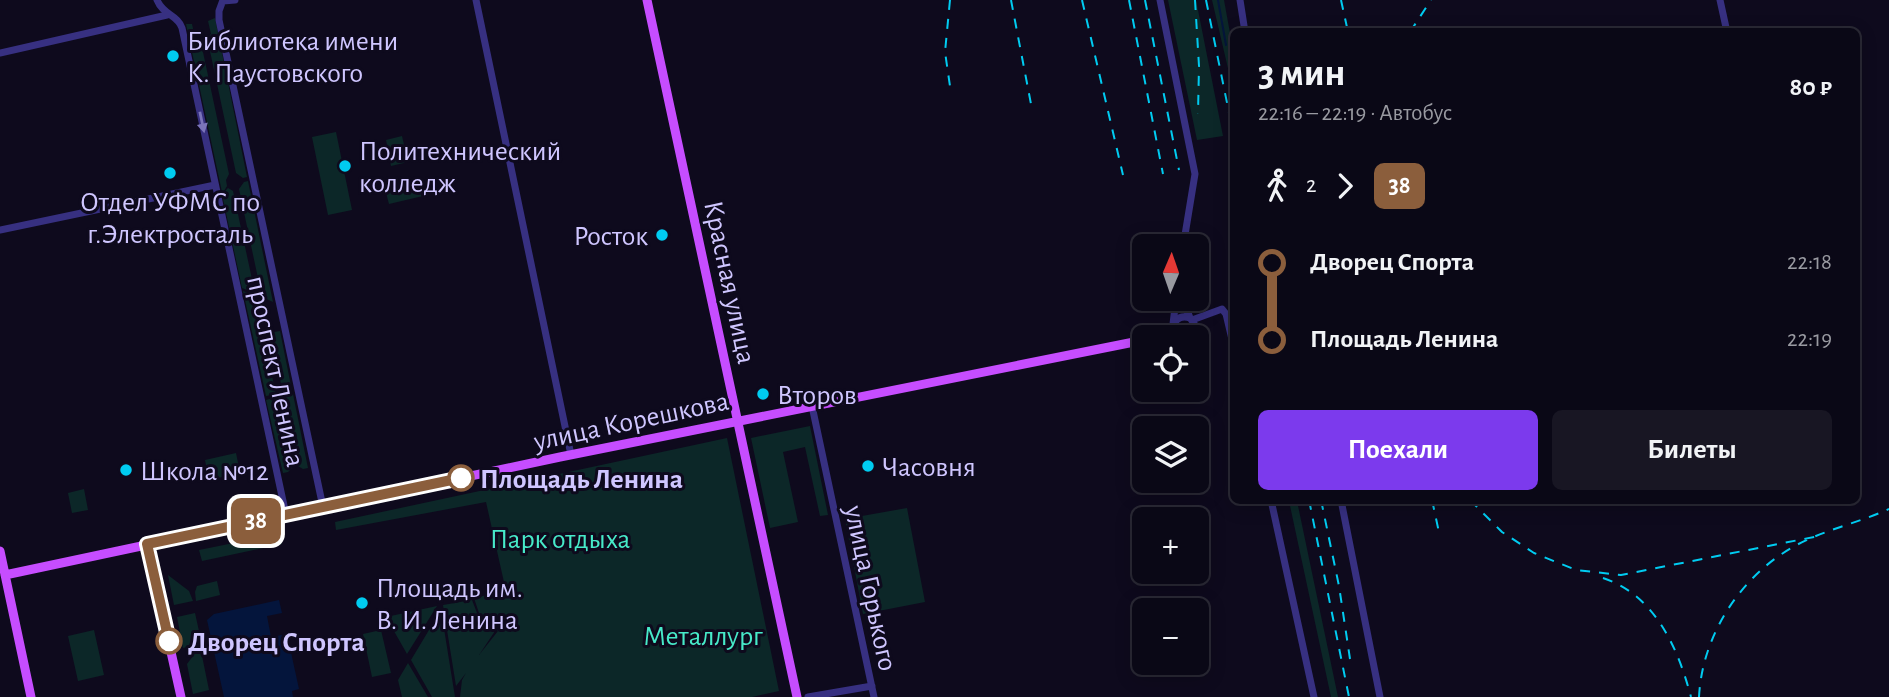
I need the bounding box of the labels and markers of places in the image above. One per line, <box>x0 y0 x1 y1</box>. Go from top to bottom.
place label: Библиотека имени К. Паустовского <box>187 28 398 88</box>
marker: Библиотека имени К. Паустовского <box>165 48 181 64</box>
place label: Политехнический колледж <box>359 138 561 198</box>
marker: Политехнический колледж <box>337 158 353 174</box>
marker: Отдел УФМС по г.Электросталь <box>162 165 178 181</box>
place label: Отдел УФМС по г.Электросталь <box>80 189 260 249</box>
place label: Росток <box>573 223 648 251</box>
marker: Росток <box>654 227 670 243</box>
place label: Второв <box>777 382 857 410</box>
marker: Второв <box>755 386 771 402</box>
place label: Часовня <box>882 454 976 482</box>
place label: Школа №12 <box>140 458 269 486</box>
marker: Часовня <box>860 458 876 474</box>
marker: Школа №12 <box>118 462 134 478</box>
marker: Площадь Ленина <box>448 465 474 491</box>
place label: Площадь Ленина <box>480 466 683 494</box>
place label: Площадь им. В. И. Ленина <box>376 575 523 635</box>
marker: Площадь им. В. И. Ленина <box>354 595 370 611</box>
marker: Дворец Спорта <box>156 628 182 654</box>
place label: Дворец Спорта <box>188 629 365 657</box>

